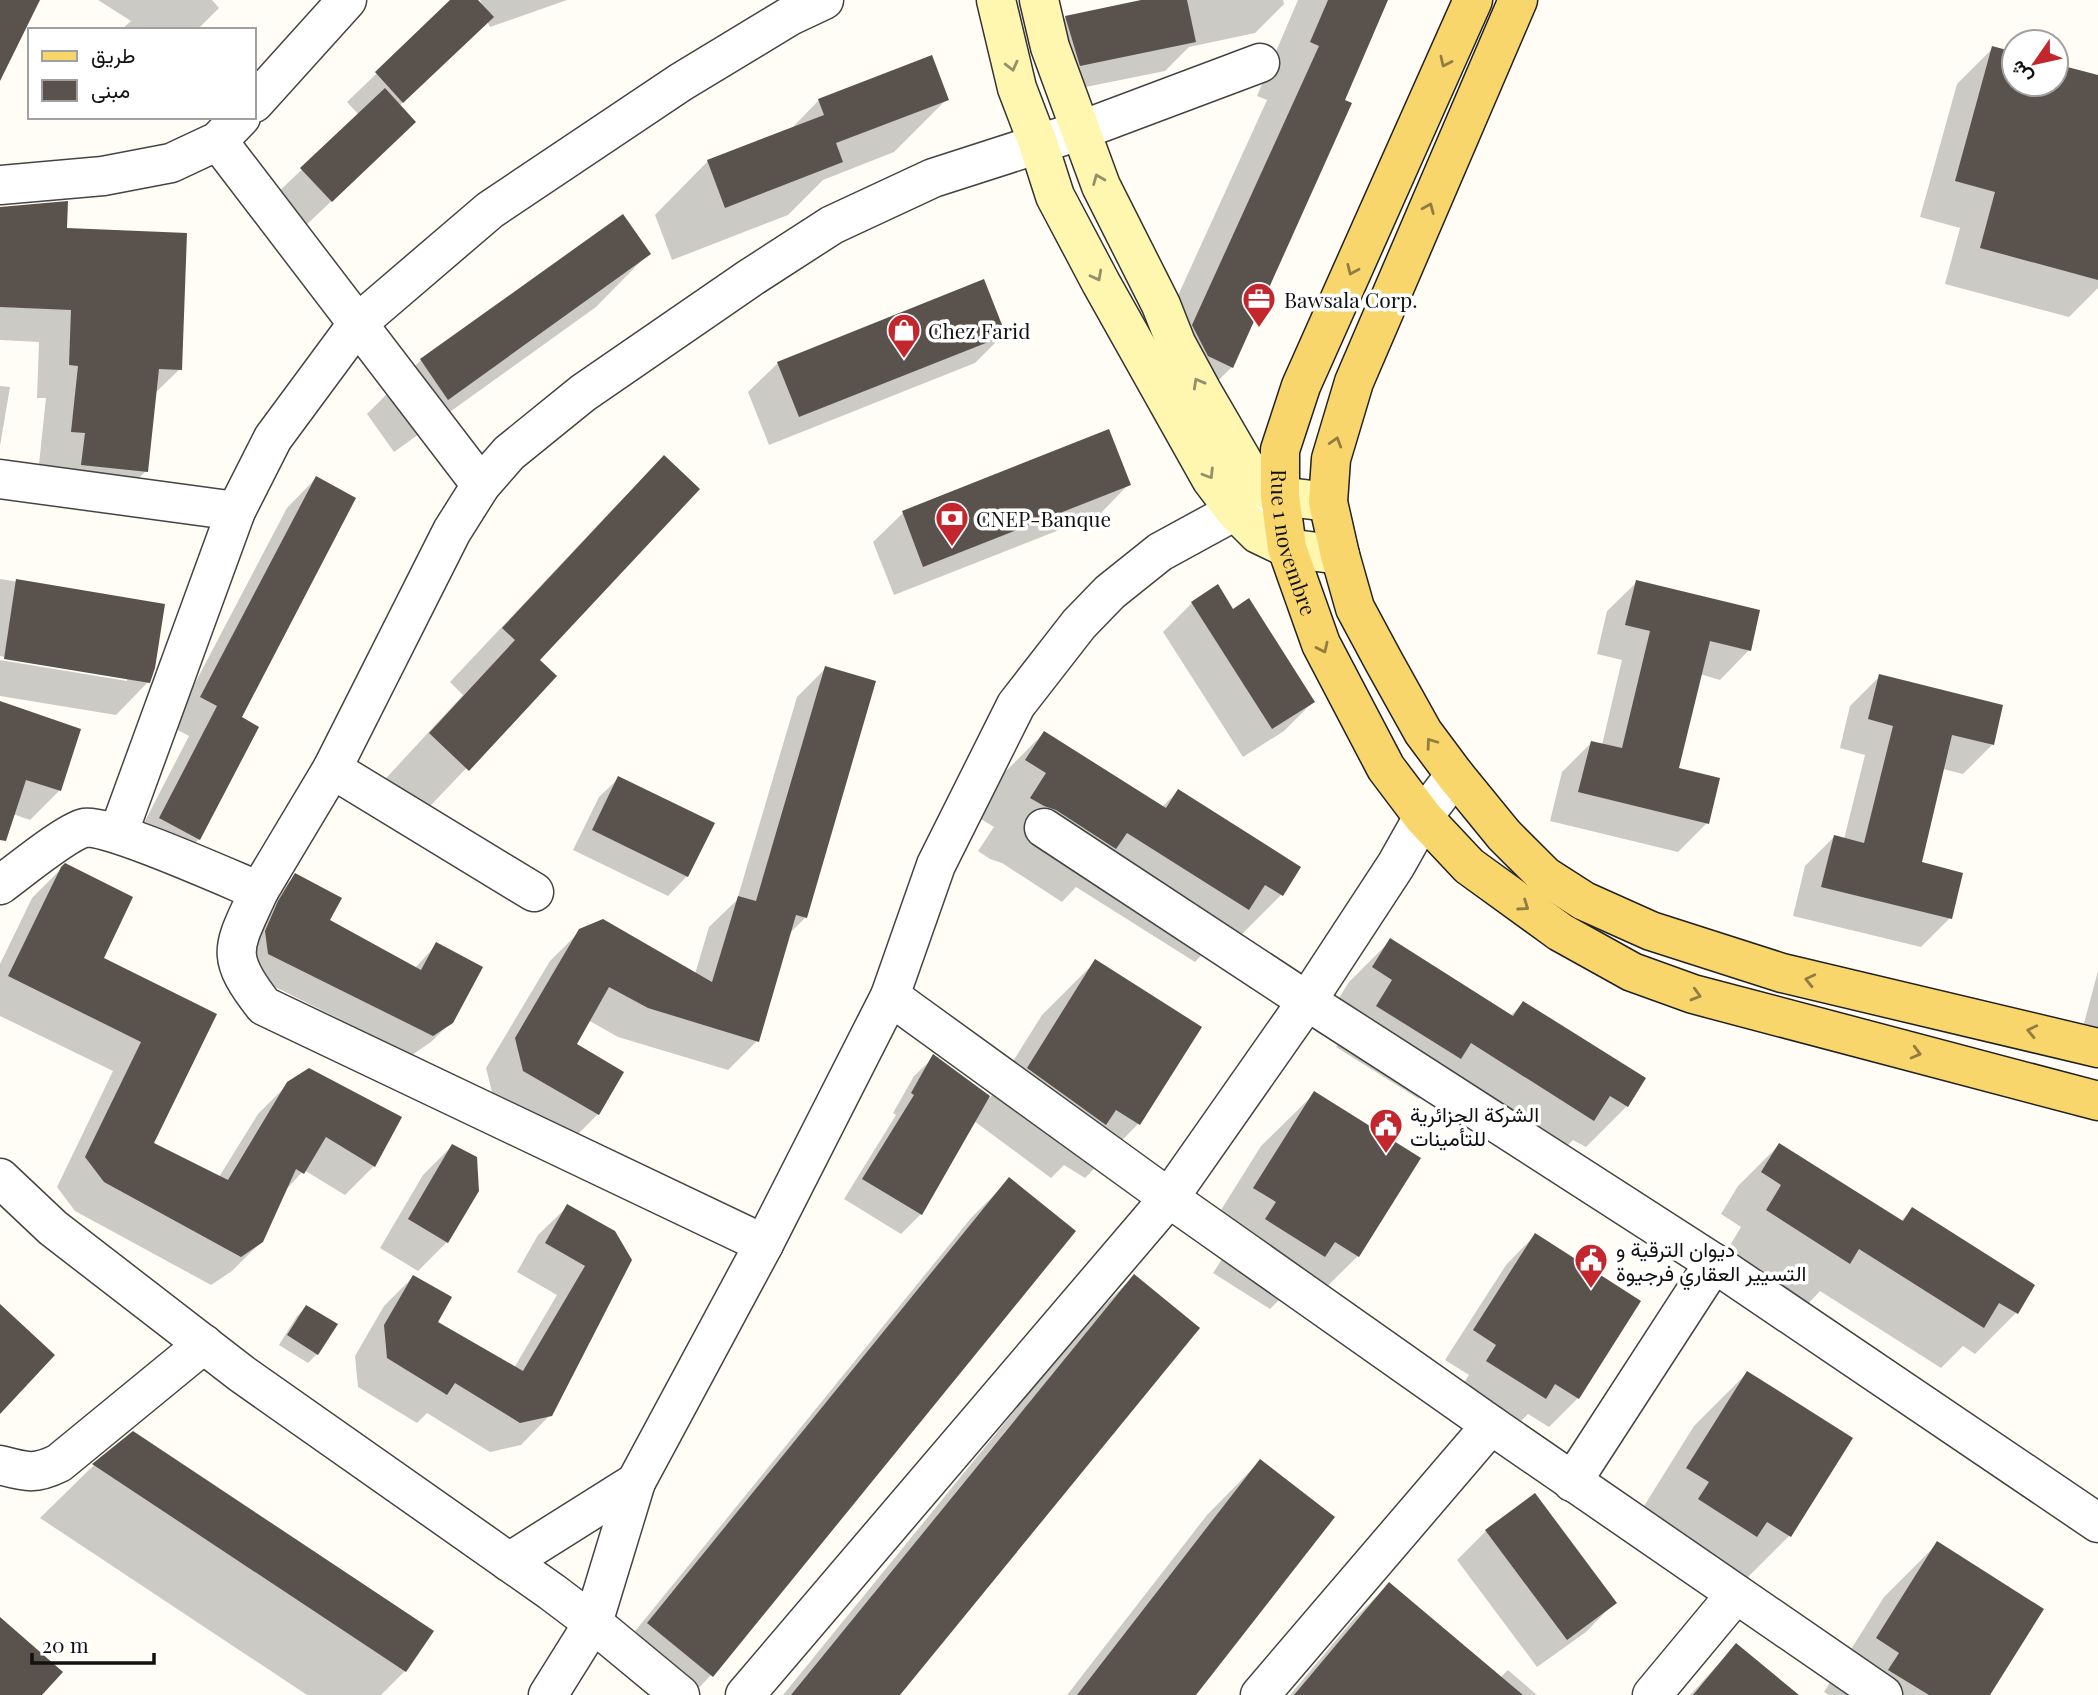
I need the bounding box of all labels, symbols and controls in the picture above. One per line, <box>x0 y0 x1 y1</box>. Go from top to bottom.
legend <box>28 28 256 119</box>
north arrow <box>2000 28 2070 98</box>
text: طريق <box>91 40 136 69</box>
one-way arrow <box>1439 55 1453 67</box>
text: ش <box>2003 56 2037 90</box>
one-way arrow <box>1004 60 1018 72</box>
text: مبنى <box>91 75 130 103</box>
one-way arrow <box>1092 173 1106 186</box>
one-way arrow <box>1421 203 1435 215</box>
one-way arrow <box>1346 263 1360 275</box>
one-way arrow <box>1089 269 1102 282</box>
office icon: Bawsala Corp. <box>1240 280 1278 329</box>
place label: Bawsala Corp. <box>1284 285 1418 313</box>
shop icon: Chez Farid <box>885 311 923 360</box>
place label: Chez Farid <box>928 316 1030 344</box>
one-way arrow <box>1193 378 1206 390</box>
one-way arrow <box>1327 436 1342 448</box>
one-way arrow <box>1201 467 1214 480</box>
street label: Rue 1 novembre <box>1266 469 1324 619</box>
bank icon: CNEP-Banque <box>933 499 971 548</box>
place label: CNEP-Banque <box>976 504 1111 532</box>
one-way arrow <box>1315 641 1329 653</box>
one-way arrow <box>1427 738 1439 751</box>
one-way arrow <box>1516 898 1529 910</box>
one-way arrow <box>1804 974 1816 988</box>
one-way arrow <box>1690 986 1702 1001</box>
one-way arrow <box>2026 1025 2038 1040</box>
one-way arrow <box>1910 1045 1922 1059</box>
place label: الشركة الجزائرية للتأمينات <box>1410 1099 1539 1151</box>
public building icon: الشركة الجزائرية للتأمينات <box>1367 1106 1405 1155</box>
place label: ديوان الترقية و التسيير العقاري فرجيوة <box>1616 1234 1806 1291</box>
public building icon: ديوان الترقية و التسيير العقاري فرجيوة <box>1572 1241 1610 1290</box>
scale bar <box>32 1622 154 1666</box>
text: 20 m <box>42 1630 89 1658</box>

